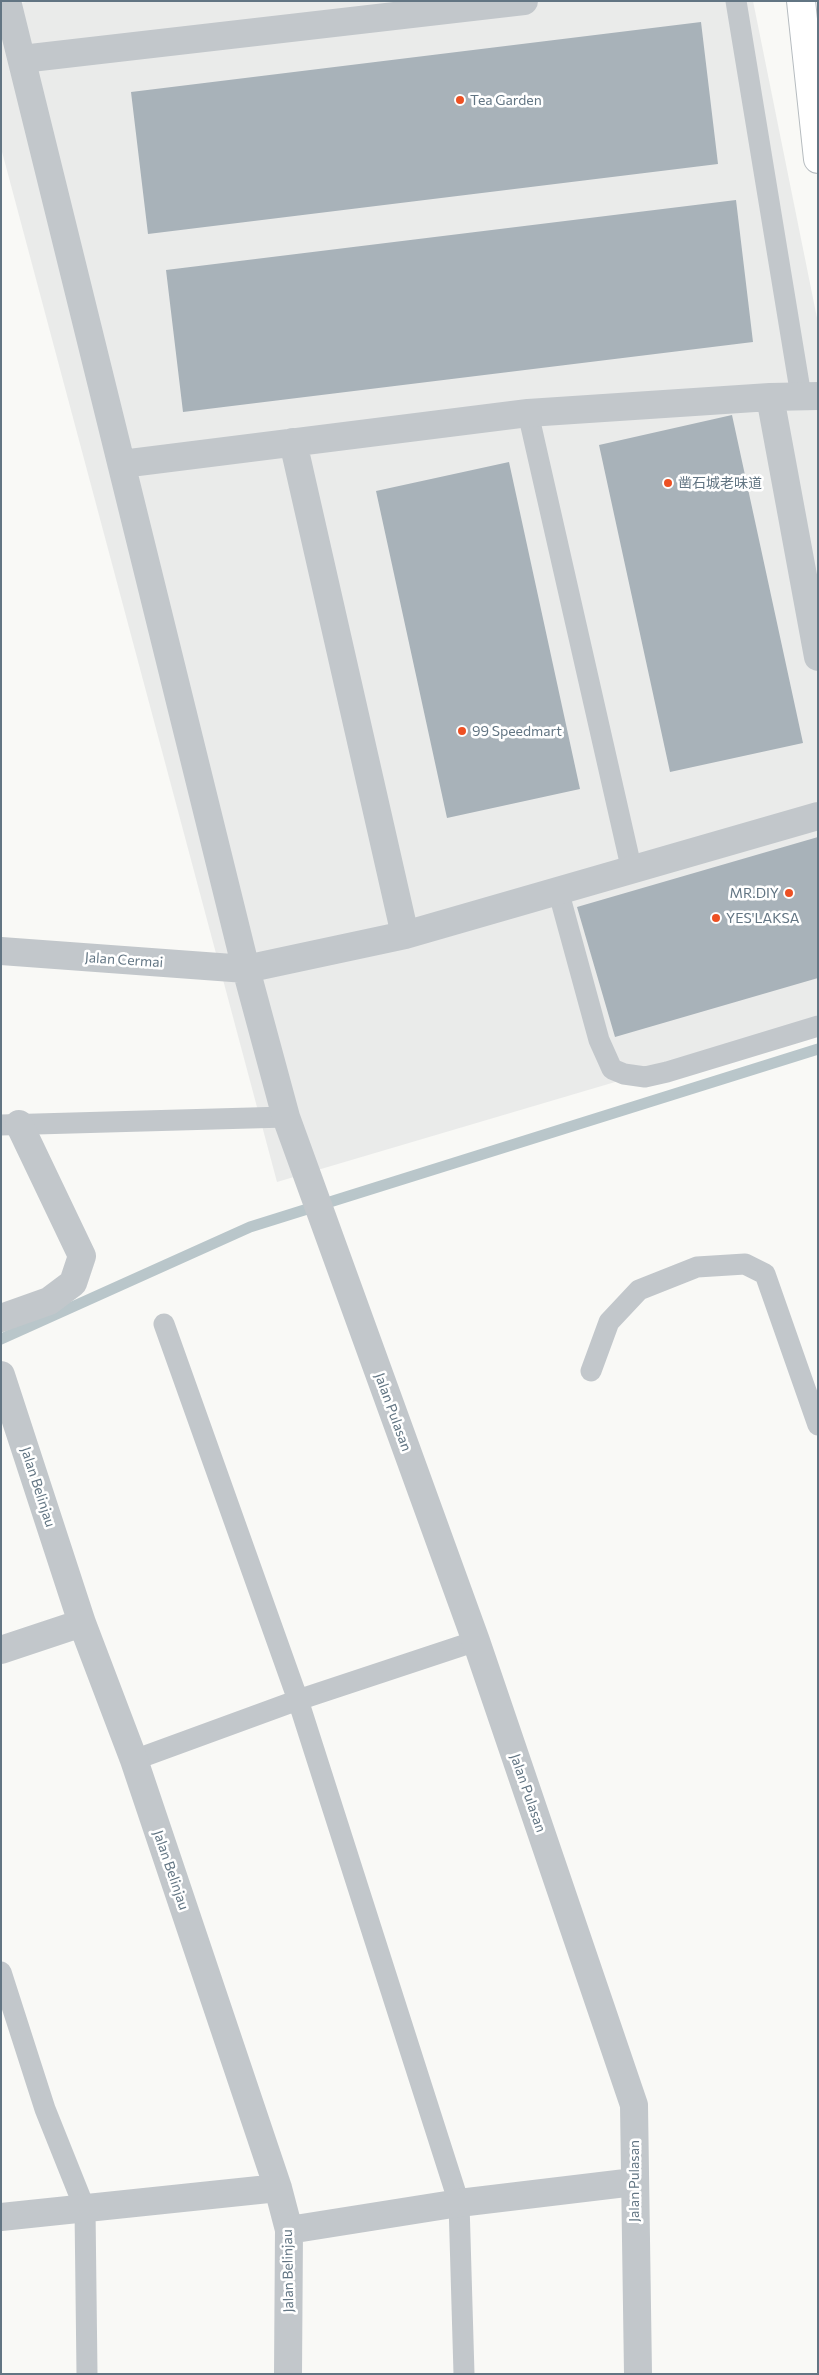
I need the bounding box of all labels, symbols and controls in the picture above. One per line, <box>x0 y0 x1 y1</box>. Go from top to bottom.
place label: Tea Garden <box>470 92 542 108</box>
marker: Tea Garden <box>454 94 466 106</box>
place label: 凿石城老味道 <box>678 475 762 491</box>
marker: 凿石城老味道 <box>662 477 674 489</box>
place label: 99 Speedmart <box>472 723 562 739</box>
marker: 99 Speedmart <box>456 725 468 737</box>
place label: MR.DIY <box>730 885 779 901</box>
marker: MR.DIY <box>783 887 795 899</box>
place label: YES'LAKSA <box>726 910 799 926</box>
marker: YES'LAKSA <box>710 912 722 924</box>
street label: Jalan Cermai <box>84 949 164 971</box>
street label: Jalan Pulasan <box>371 1371 415 1453</box>
street label: Jalan Belinjau <box>17 1445 59 1529</box>
street label: Jalan Pulasan <box>507 1751 549 1835</box>
street label: Jalan Belinjau <box>150 1828 192 1912</box>
street label: Jalan Pulasan <box>626 2140 642 2222</box>
street label: Jalan Belinjau <box>279 2229 297 2313</box>

